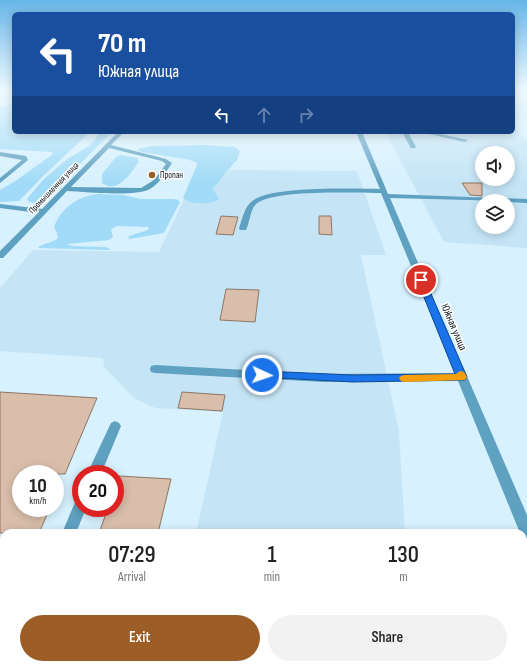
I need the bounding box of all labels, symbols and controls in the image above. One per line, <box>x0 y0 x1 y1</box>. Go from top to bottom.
text: 70 m <box>98 27 146 60</box>
icon: left <box>32 28 84 80</box>
text: Южная улица <box>98 61 179 82</box>
icon: left <box>211 104 233 126</box>
icon: ahead <box>253 104 275 126</box>
icon: right <box>295 104 317 126</box>
map controls <box>475 146 515 234</box>
button: sound <box>475 146 515 186</box>
street label: Промышленная улица <box>27 160 81 216</box>
marker: Пропан <box>147 170 157 180</box>
place label: Пропан <box>160 170 183 181</box>
button: layers <box>475 194 515 234</box>
pin <box>404 263 438 297</box>
icon: arrive <box>410 269 432 291</box>
street label: Южная улица <box>438 302 470 352</box>
position arrow <box>241 354 283 396</box>
speed limit sign: 20 <box>72 465 124 517</box>
text: 10 <box>29 474 47 498</box>
text: km/h <box>29 495 47 507</box>
text: 07:29 <box>108 540 156 569</box>
text: 1 <box>267 540 276 569</box>
text: 130 <box>388 540 419 569</box>
text: Arrival <box>118 569 146 585</box>
text: min <box>264 569 280 585</box>
text: m <box>399 569 408 585</box>
button: Exit <box>20 615 260 661</box>
button: Share <box>268 615 507 661</box>

